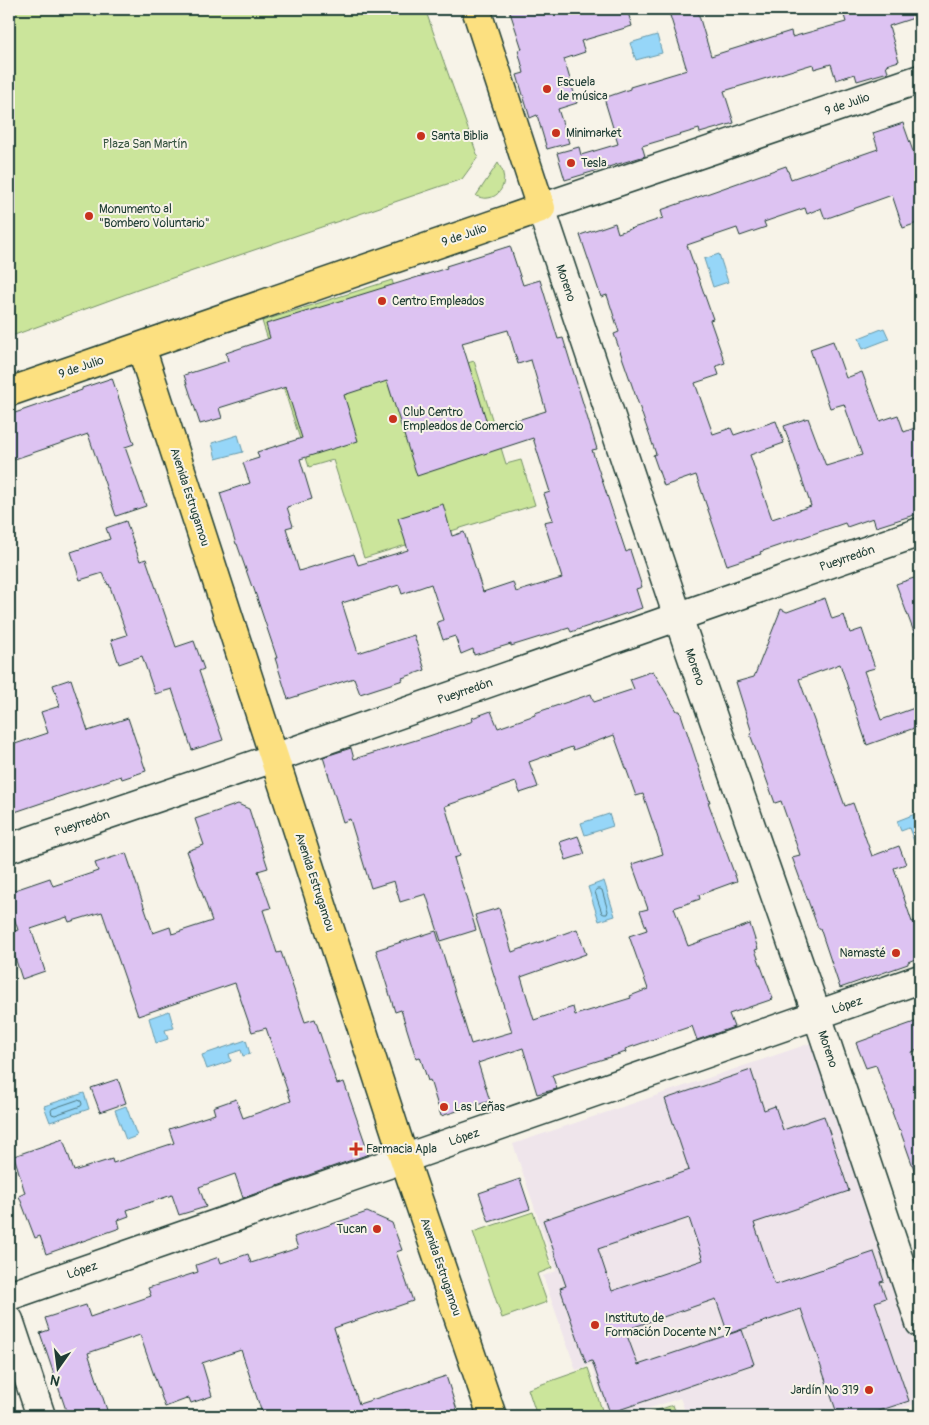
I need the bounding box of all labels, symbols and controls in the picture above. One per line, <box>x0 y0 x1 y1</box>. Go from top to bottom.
place label: Escuela de música <box>557 75 608 104</box>
marker: Escuela de música <box>541 83 553 95</box>
street label: 9 de Julio <box>823 90 872 119</box>
place label: Minimarket <box>566 126 622 141</box>
marker: Minimarket <box>550 127 562 139</box>
place label: Santa Biblia <box>431 129 489 144</box>
marker: Santa Biblia <box>415 130 427 142</box>
park label: Plaza San Martín <box>103 137 188 152</box>
place label: Tesla <box>581 156 607 171</box>
marker: Tesla <box>565 157 577 169</box>
place label: Monumento al "Bombero Voluntario" <box>99 202 210 231</box>
marker: Monumento al "Bombero Voluntario" <box>83 210 95 222</box>
street label: 9 de Julio <box>440 221 489 250</box>
street label: Moreno <box>552 263 579 304</box>
place label: Centro Empleados <box>392 294 485 309</box>
marker: Centro Empleados <box>376 295 388 307</box>
street label: 9 de Julio <box>57 353 106 382</box>
place label: Club Centro Empleados de Comercio <box>403 405 524 434</box>
marker: Club Centro Empleados de Comercio <box>387 413 399 425</box>
street label: Avenida Estrugamou <box>167 446 213 548</box>
street label: Pueyrredón <box>818 542 877 575</box>
street label: Moreno <box>681 647 708 688</box>
street label: Pueyrredón <box>436 675 495 708</box>
street label: Pueyrredón <box>53 807 112 840</box>
street label: Avenida Estrugamou <box>292 831 338 933</box>
place label: Namasté <box>839 946 886 961</box>
marker: Namasté <box>890 947 902 959</box>
street label: López <box>830 993 864 1018</box>
street label: Moreno <box>814 1029 841 1070</box>
place label: Las Leñas <box>454 1100 505 1115</box>
marker: Las Leñas <box>438 1101 450 1113</box>
street label: López <box>447 1125 481 1150</box>
place label: Farmacia Apla <box>366 1142 437 1157</box>
marker: Farmacia Apla <box>350 1143 362 1155</box>
street label: Avenida Estrugamou <box>417 1216 464 1318</box>
place label: Tucan <box>337 1222 367 1237</box>
marker: Tucan <box>371 1223 383 1235</box>
street label: López <box>65 1258 99 1283</box>
place label: Instituto de Formación Docente N° 7 <box>605 1311 732 1340</box>
marker: Instituto de Formación Docente N° 7 <box>589 1319 601 1331</box>
north arrow <box>32 1342 82 1392</box>
text: N <box>48 1371 62 1390</box>
place label: Jardín Nº 319 <box>790 1383 859 1398</box>
marker: Jardín Nº 319 <box>863 1384 875 1396</box>

